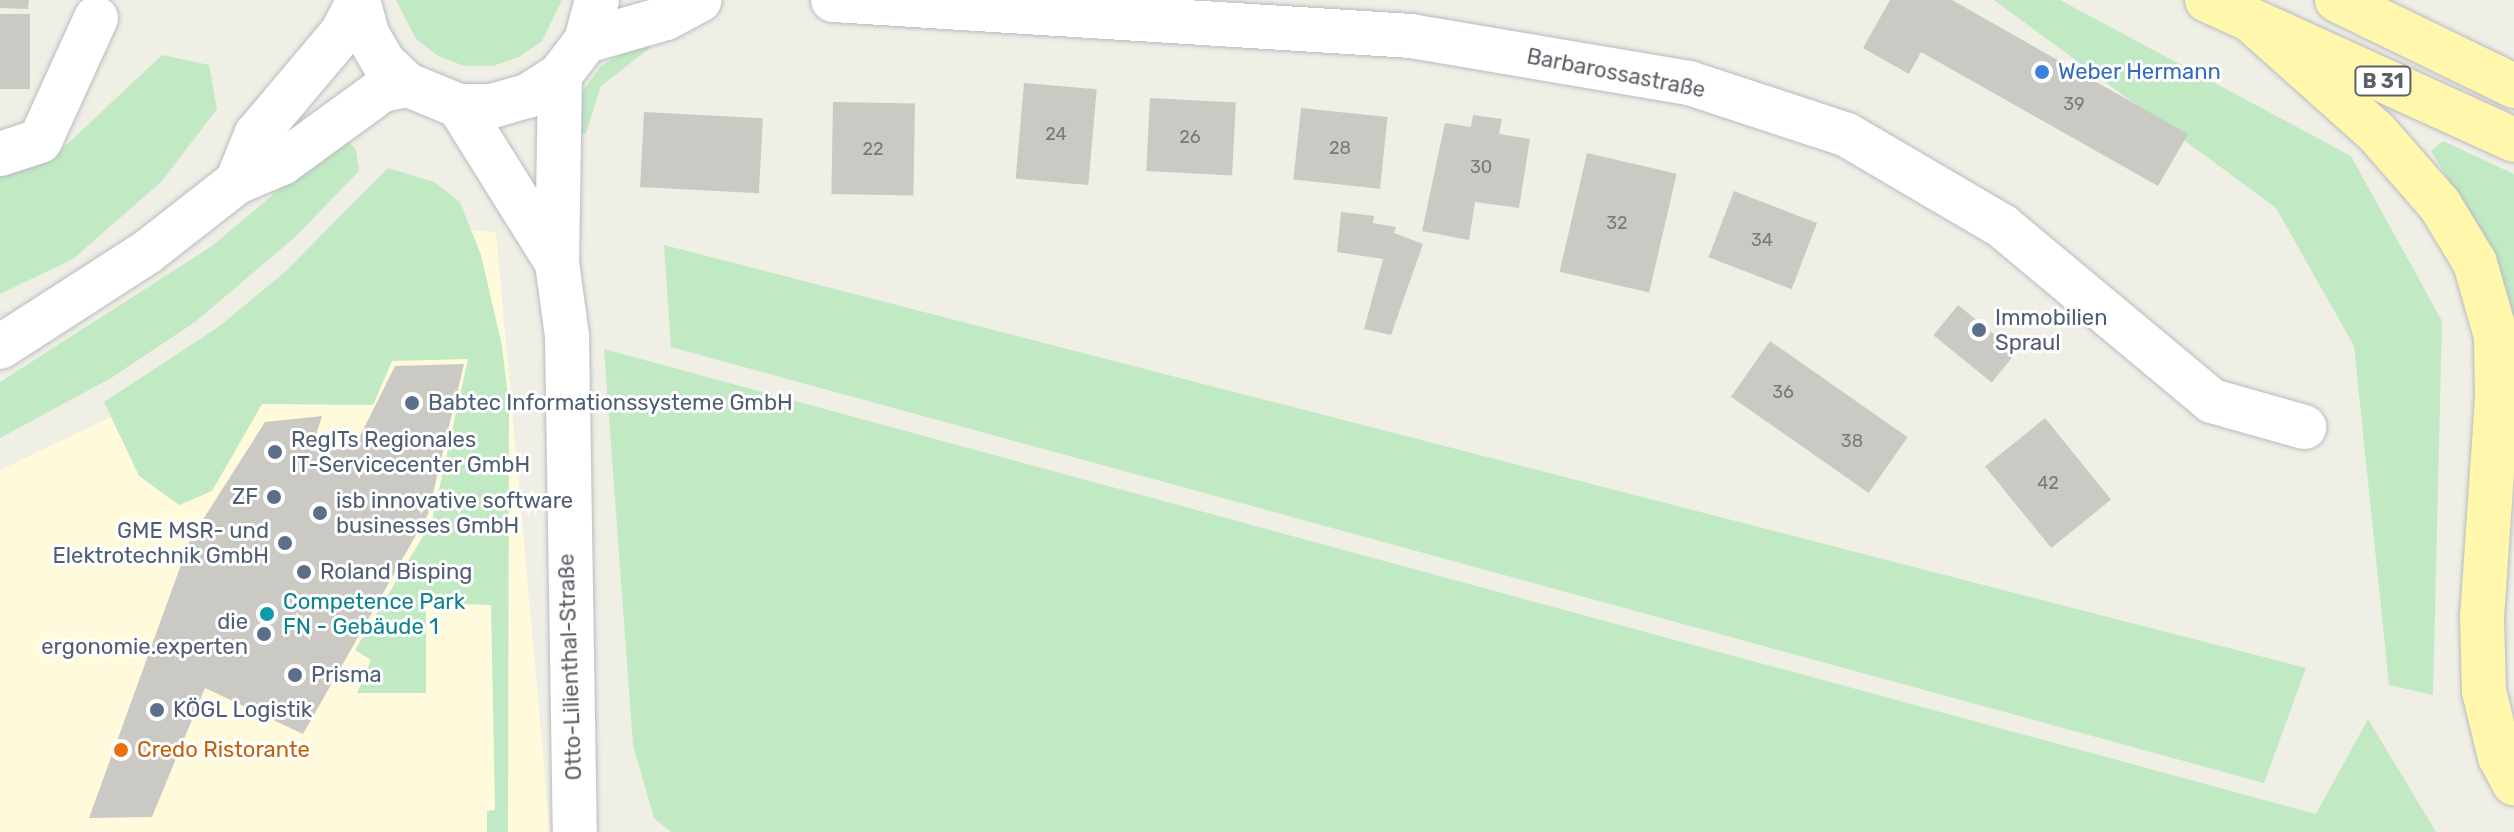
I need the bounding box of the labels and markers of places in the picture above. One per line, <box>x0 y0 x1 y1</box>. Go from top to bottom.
place label: Weber Hermann <box>2058 59 2221 85</box>
marker: Weber Hermann <box>2033 63 2051 81</box>
place label: Immobilien Spraul <box>1995 304 2107 356</box>
marker: Immobilien Spraul <box>1970 321 1988 339</box>
place label: Babtec Informationssysteme GmbH <box>428 390 793 416</box>
marker: Babtec Informationssysteme GmbH <box>403 394 421 412</box>
place label: RegITs Regionales IT-Servicecenter GmbH <box>291 426 531 478</box>
marker: RegITs Regionales IT-Servicecenter GmbH <box>266 443 284 461</box>
place label: ZF <box>232 484 258 510</box>
place label: isb innovative software businesses GmbH <box>336 487 573 538</box>
marker: ZF <box>265 488 283 506</box>
marker: isb innovative software businesses GmbH <box>311 504 329 522</box>
place label: GME MSR- und Elektrotechnik GmbH <box>52 517 269 568</box>
marker: GME MSR- und Elektrotechnik GmbH <box>276 534 294 552</box>
place label: Roland Bisping <box>320 559 472 585</box>
marker: Roland Bisping <box>295 563 313 581</box>
place label: Competence Park FN - Gebäude 1 <box>283 588 465 640</box>
marker: Competence Park FN - Gebäude 1 <box>258 605 276 623</box>
place label: die ergonomie.experten <box>41 608 248 660</box>
marker: die ergonomie.experten <box>255 625 273 643</box>
place label: Prisma <box>311 662 382 688</box>
marker: Prisma <box>286 666 304 684</box>
place label: KÖGL Logistik <box>173 697 313 723</box>
marker: KÖGL Logistik <box>148 701 166 719</box>
place label: Credo Ristorante <box>137 737 310 763</box>
marker: Credo Ristorante <box>112 741 130 759</box>

